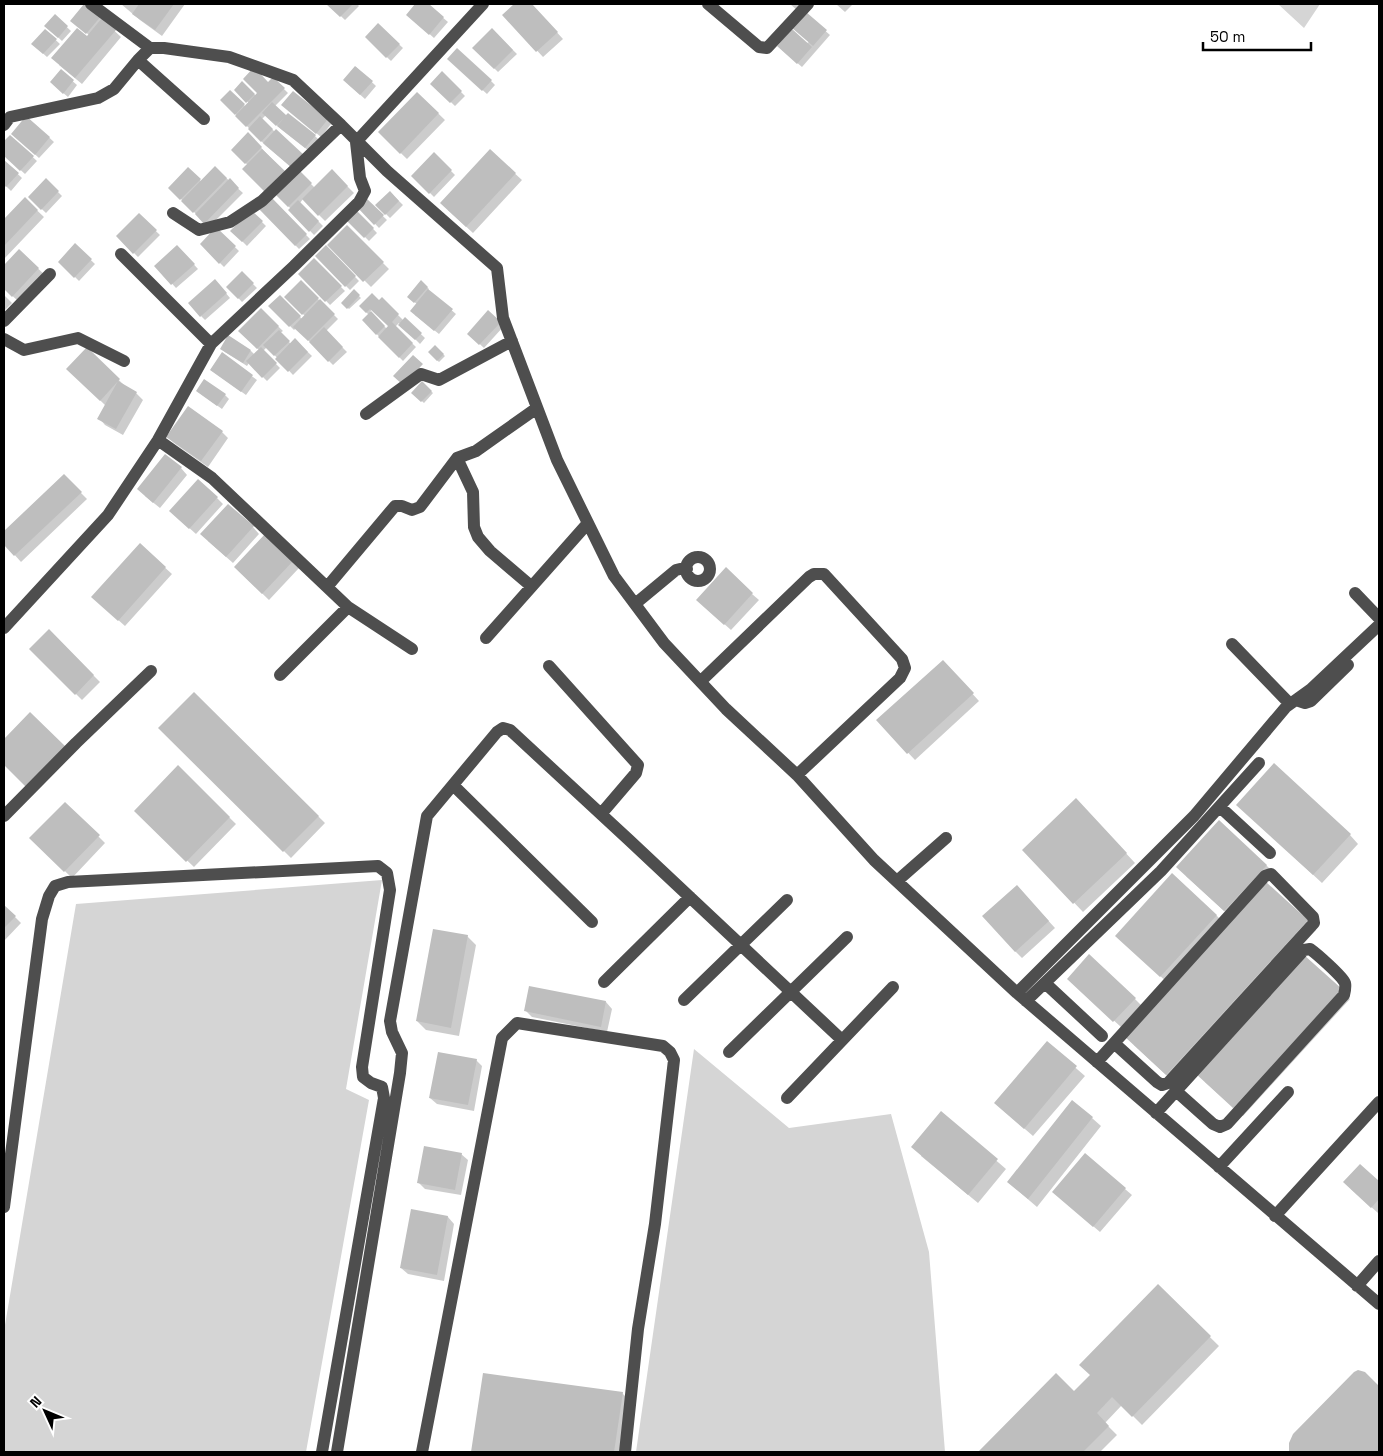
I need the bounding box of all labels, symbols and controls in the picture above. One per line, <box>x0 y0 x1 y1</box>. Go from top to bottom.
scale bar <box>1203 20 1310 52</box>
text: 50 m <box>1210 27 1245 46</box>
north arrow <box>20 1386 70 1436</box>
text: N <box>26 1392 45 1412</box>

